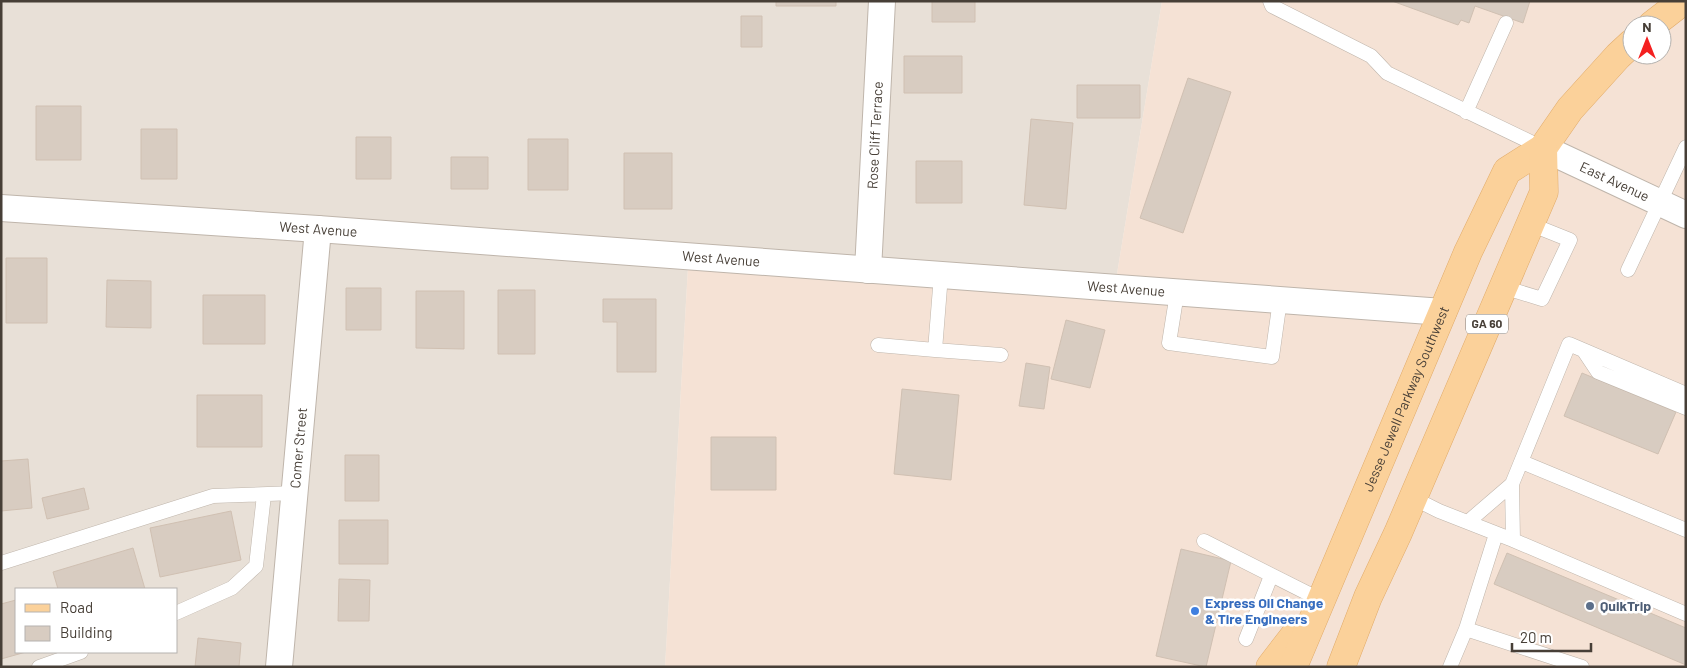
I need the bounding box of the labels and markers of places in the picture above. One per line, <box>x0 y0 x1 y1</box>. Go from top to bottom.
place label: Express Oil Change & Tire Engineers <box>1205 594 1324 627</box>
place label: QuikTrip <box>1600 597 1651 614</box>
marker: QuikTrip <box>1584 600 1596 612</box>
marker: Express Oil Change & Tire Engineers <box>1189 605 1201 617</box>

